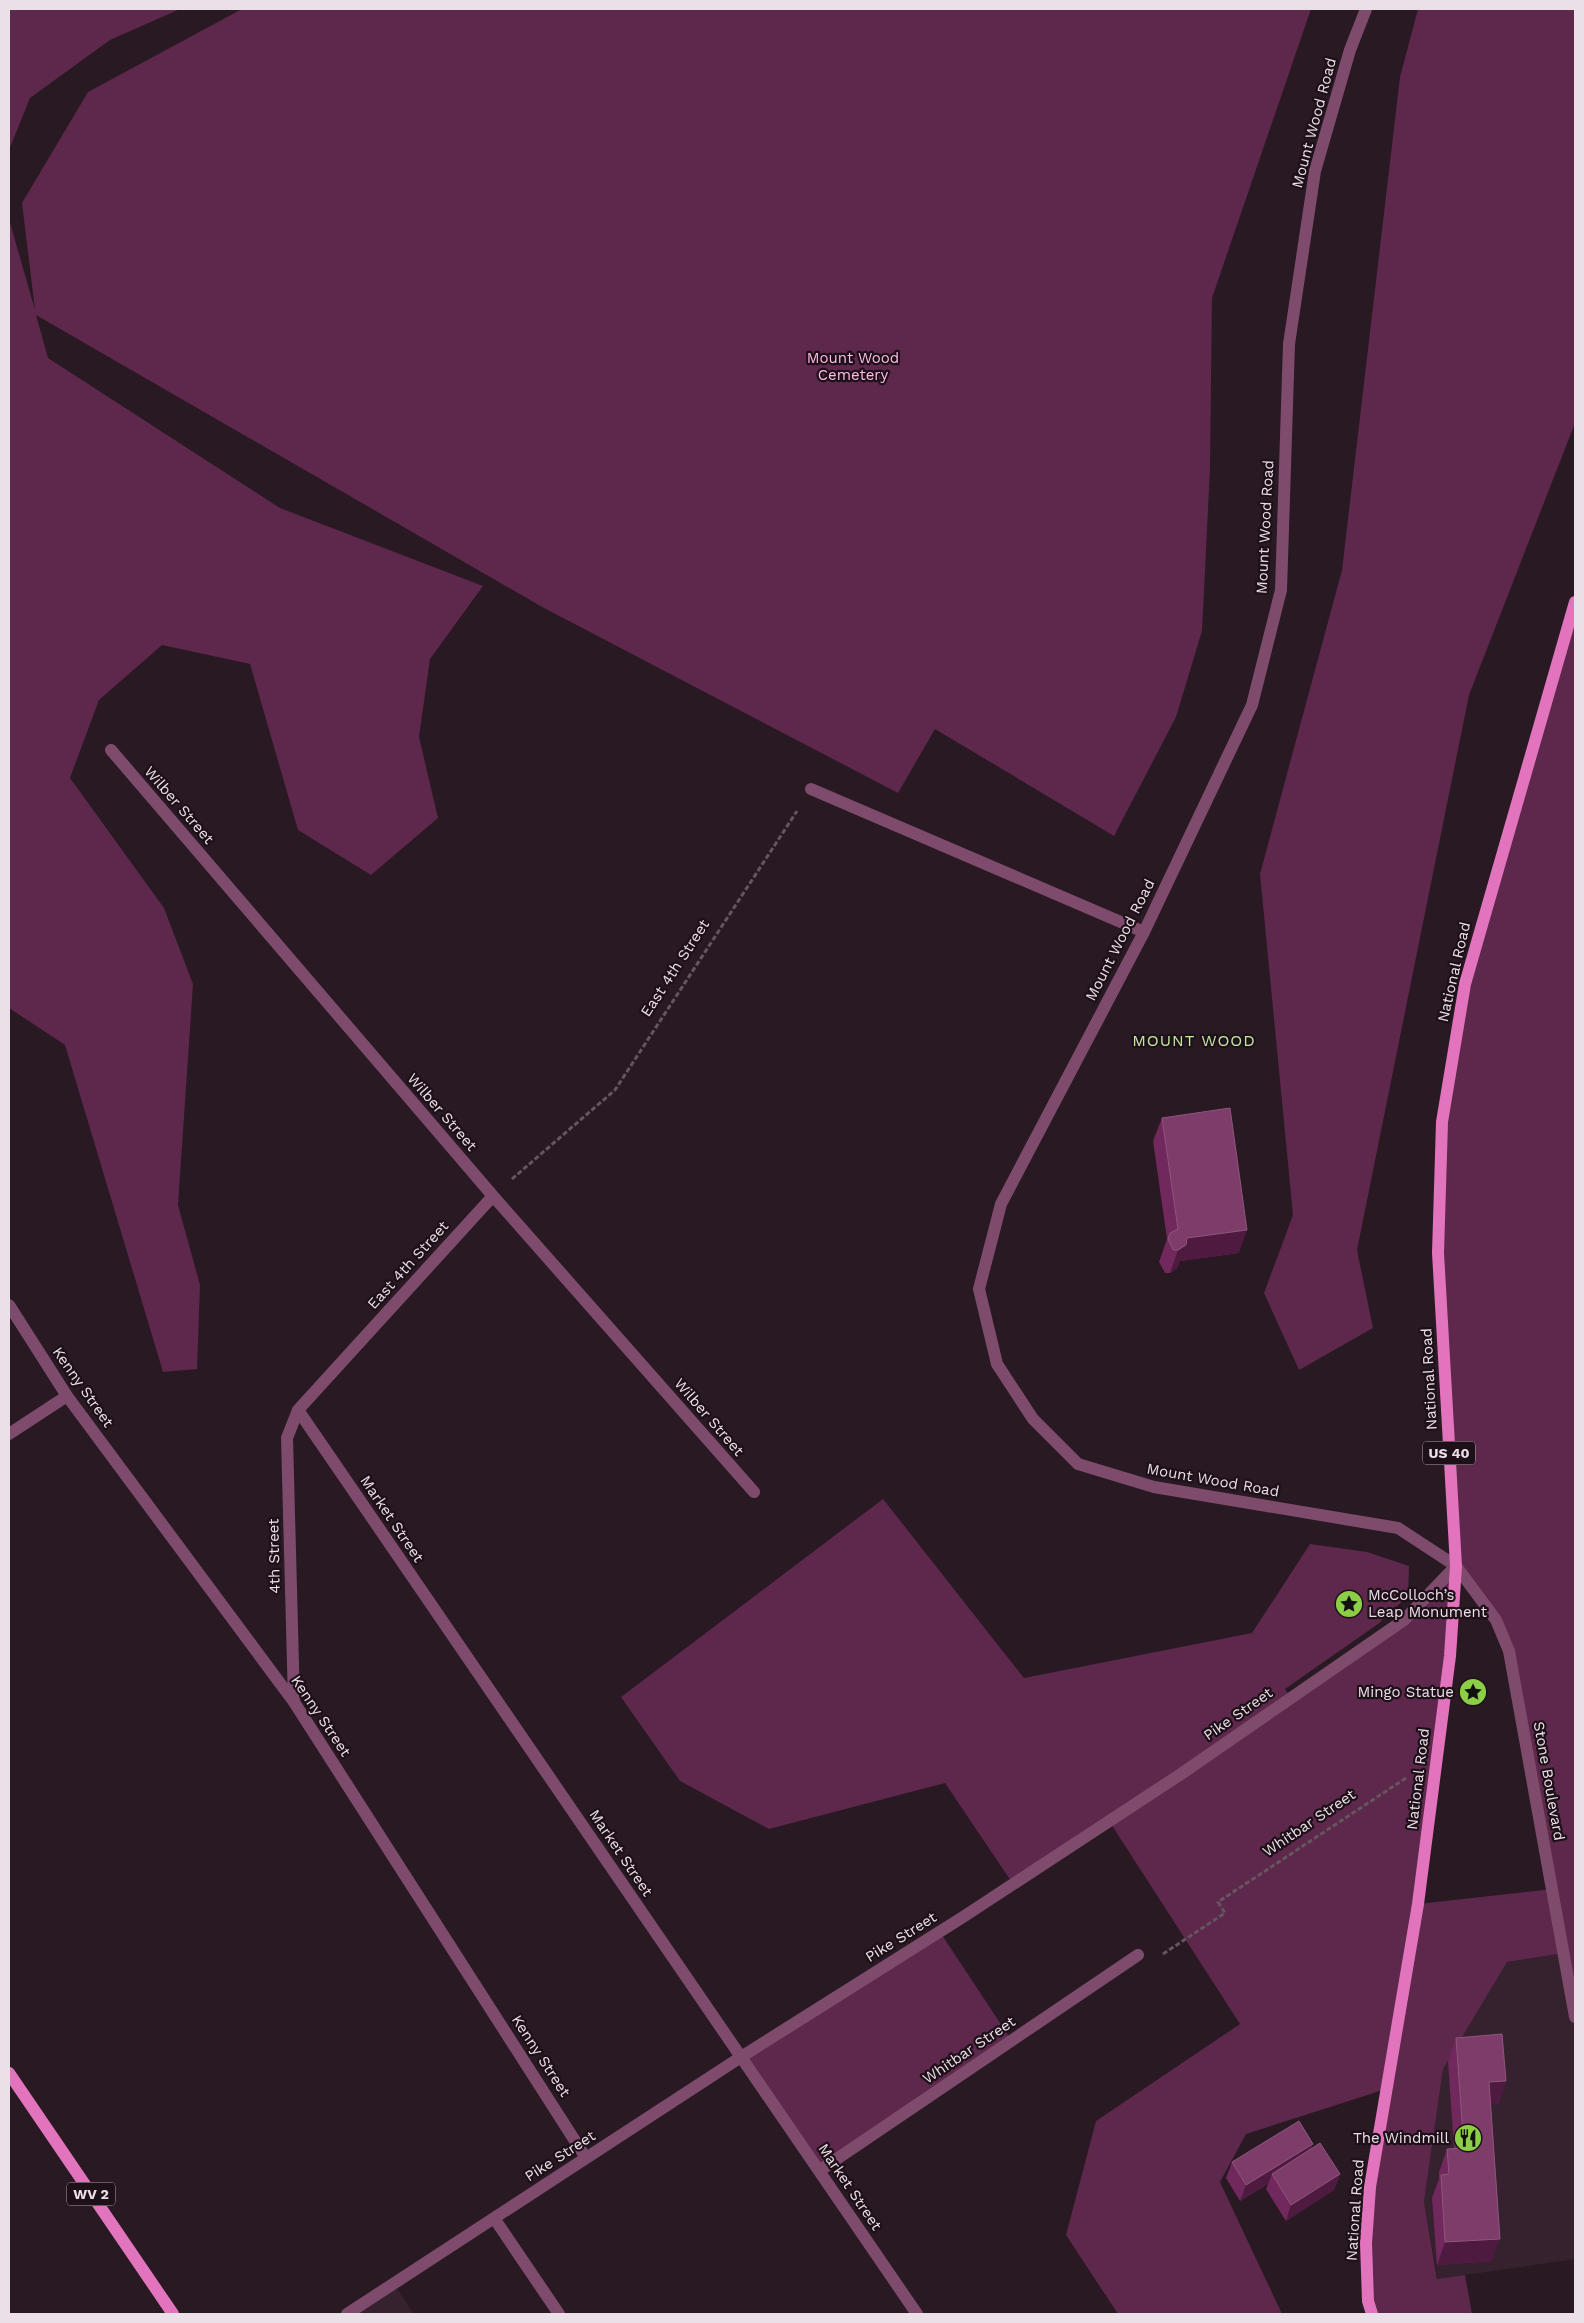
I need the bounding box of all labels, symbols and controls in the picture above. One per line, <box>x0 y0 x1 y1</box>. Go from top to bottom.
street label: Mount Wood Road <box>1288 56 1340 190</box>
park label: Mount Wood Cemetery <box>807 349 899 384</box>
street label: Mount Wood Road <box>1253 460 1277 594</box>
street label: Wilber Street <box>140 762 218 848</box>
street label: Mount Wood Road <box>1082 876 1158 1004</box>
street label: East 4th Street <box>637 915 714 1020</box>
street label: National Road <box>1434 920 1474 1024</box>
district label: MOUNT WOOD <box>1132 1031 1256 1050</box>
street label: Wilber Street <box>403 1069 481 1155</box>
street label: East 4th Street <box>364 1217 453 1313</box>
street label: National Road <box>1417 1328 1441 1430</box>
street label: Kenny Street <box>49 1343 118 1431</box>
street label: Wilber Street <box>670 1374 748 1460</box>
road number: US 40 <box>1423 1442 1475 1465</box>
street label: Mount Wood Road <box>1145 1459 1281 1501</box>
street label: Market Street <box>356 1472 428 1566</box>
street label: 4th Street <box>264 1518 284 1594</box>
place label: McColloch’s Leap Monument <box>1368 1586 1488 1621</box>
place icon: McColloch’s Leap Monument <box>1334 1589 1364 1619</box>
street label: Kenny Street <box>287 1672 355 1761</box>
place icon: Mingo Statue <box>1458 1677 1488 1707</box>
street label: Pike Street <box>1200 1683 1277 1744</box>
place label: Mingo Statue <box>1358 1683 1454 1701</box>
street label: Stone Boulevard <box>1530 1720 1568 1842</box>
street label: National Road <box>1403 1727 1433 1831</box>
street label: Whitbar Street <box>1259 1785 1359 1861</box>
street label: Market Street <box>585 1806 657 1900</box>
street label: Pike Street <box>862 1908 940 1966</box>
street label: Kenny Street <box>508 2012 574 2101</box>
street label: Whitbar Street <box>919 2012 1019 2088</box>
restaurant icon: The Windmill <box>1453 2123 1483 2153</box>
street label: Pike Street <box>521 2126 599 2185</box>
place label: The Windmill <box>1353 2129 1449 2147</box>
street label: Market Street <box>814 2140 886 2234</box>
street label: National Road <box>1342 2159 1368 2261</box>
road number: WV 2 <box>67 2182 115 2206</box>

